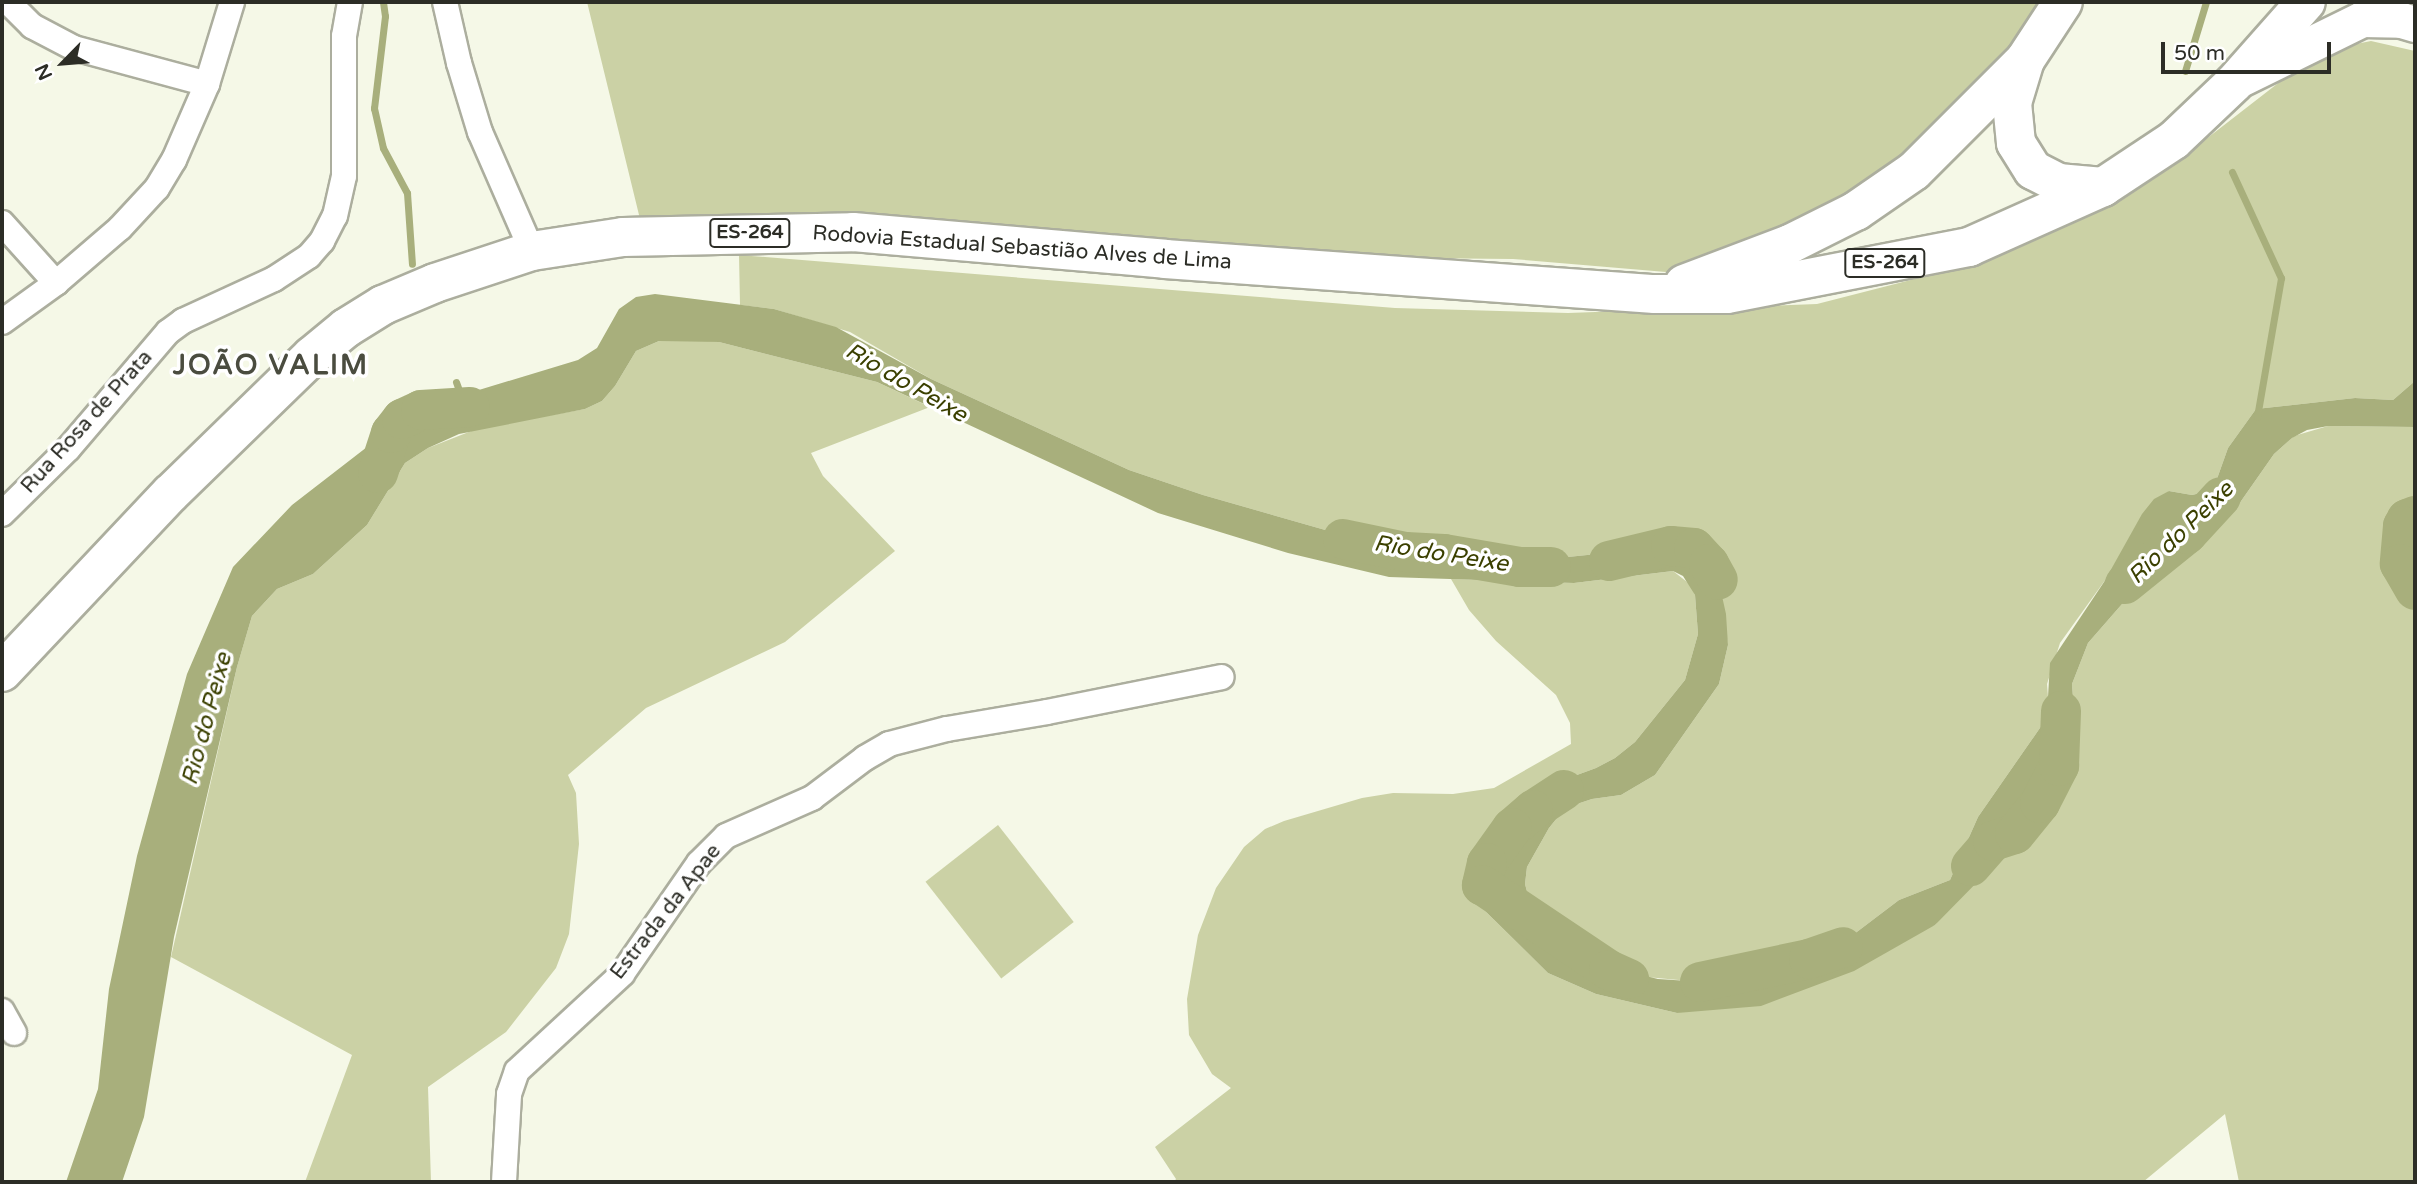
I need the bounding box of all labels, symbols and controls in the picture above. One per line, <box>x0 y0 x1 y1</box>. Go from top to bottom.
north arrow <box>28 28 98 98</box>
scale bar <box>2165 28 2335 72</box>
text: 50 m <box>2174 41 2225 66</box>
text: N <box>31 60 57 83</box>
road number: ES-264 <box>708 218 792 248</box>
street label: Rodovia Estadual Sebastião Alves de Lima <box>812 221 1232 275</box>
road number: ES-264 <box>1843 247 1927 278</box>
water label: Rio do Peixe <box>840 337 972 429</box>
street label: Rua Rosa de Prata <box>16 345 158 499</box>
district label: JOÃO VALIM <box>174 348 368 382</box>
water label: Rio do Peixe <box>2123 476 2239 590</box>
water label: Rio do Peixe <box>1372 530 1510 578</box>
water label: Rio do Peixe <box>176 650 238 788</box>
street label: Estrada da Apae <box>605 839 727 985</box>

